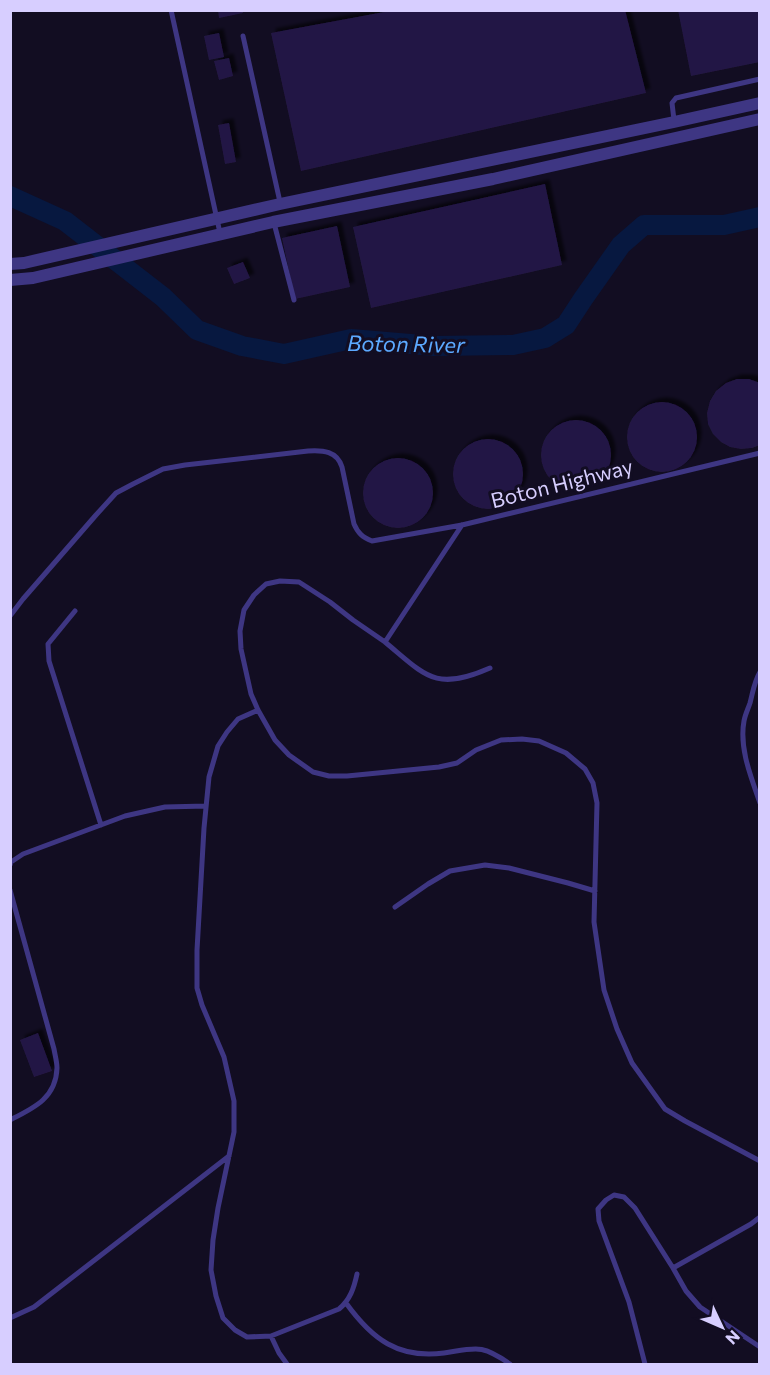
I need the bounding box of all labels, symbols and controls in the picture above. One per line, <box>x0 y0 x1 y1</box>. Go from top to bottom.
water label: Boton River <box>347 329 466 358</box>
street label: Boton Highway <box>488 453 635 512</box>
north arrow <box>692 1297 752 1357</box>
text: N <box>722 1327 744 1349</box>

